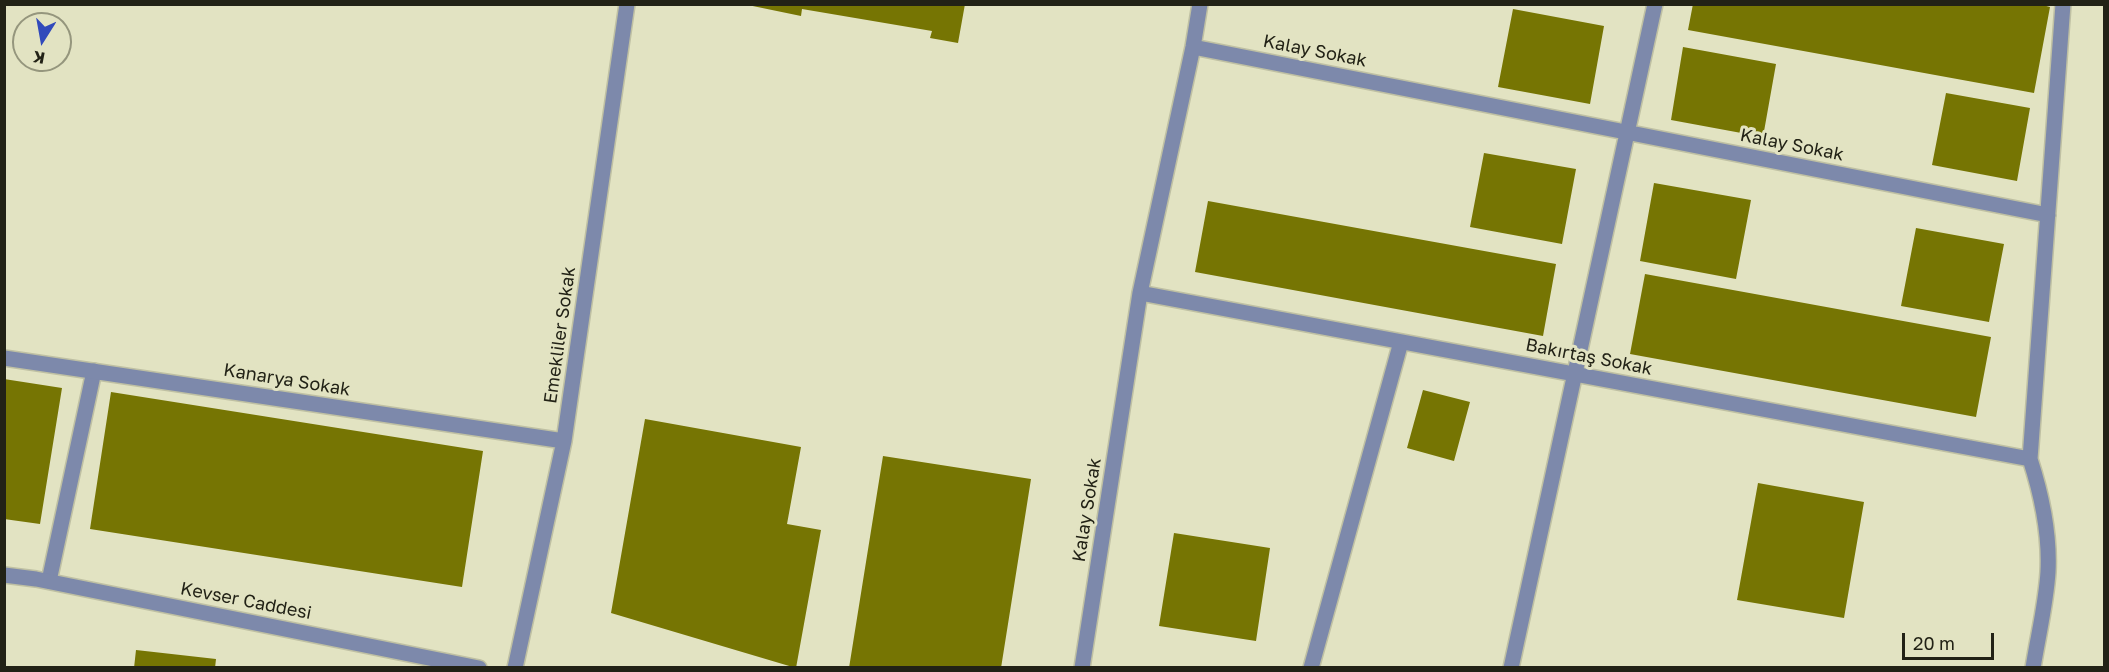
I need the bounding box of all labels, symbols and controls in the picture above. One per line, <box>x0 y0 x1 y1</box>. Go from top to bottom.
north arrow <box>12 12 72 72</box>
street label: Kalay Sokak <box>1261 30 1369 72</box>
text: K <box>31 47 47 69</box>
street label: Kalay Sokak <box>1738 124 1846 166</box>
street label: Emekliler Sokak <box>540 265 580 405</box>
street label: Bakırtaş Sokak <box>1524 334 1654 380</box>
street label: Kanarya Sokak <box>222 359 352 401</box>
street label: Kalay Sokak <box>1068 456 1106 564</box>
street label: Kevser Caddesi <box>179 578 313 624</box>
scale bar <box>1905 621 1996 659</box>
text: 20 m <box>1913 632 1955 654</box>

